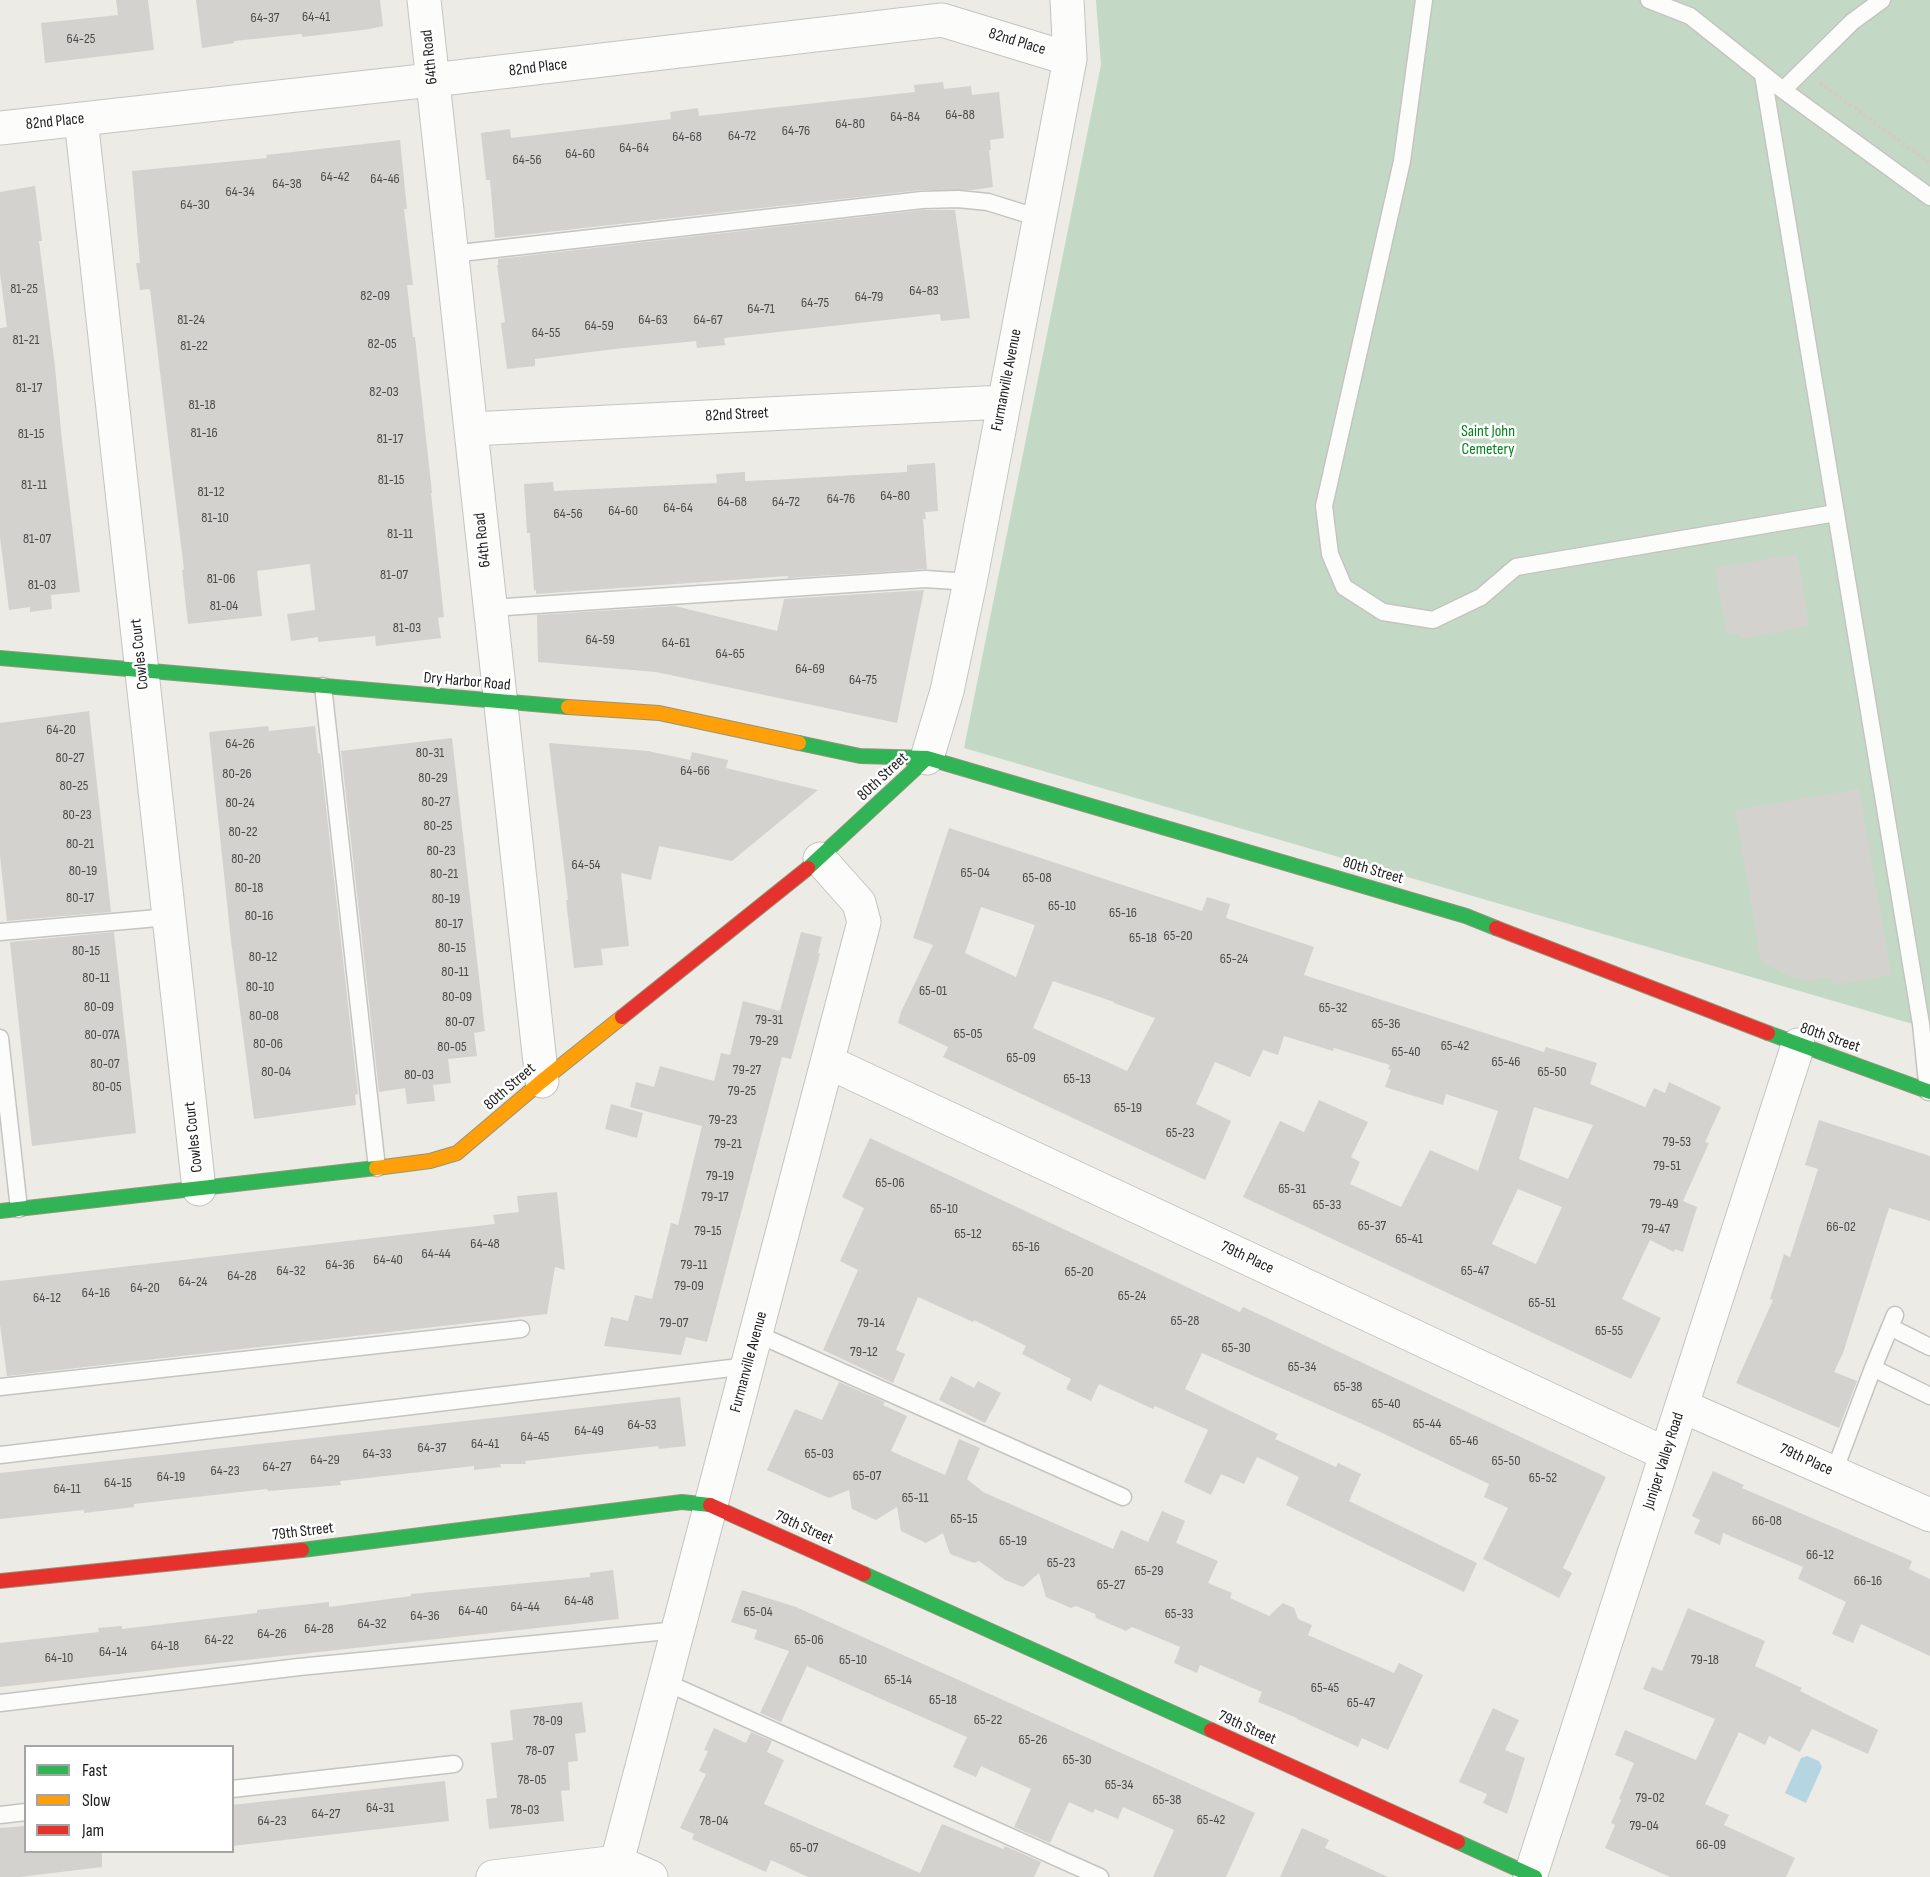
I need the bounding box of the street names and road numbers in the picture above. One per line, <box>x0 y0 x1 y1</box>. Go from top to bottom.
street label: 82nd Place <box>986 24 1048 60</box>
street label: 64th Road <box>418 29 442 85</box>
street label: 82nd Place <box>508 55 568 81</box>
street label: 82nd Place <box>25 109 85 135</box>
street label: Furmanville Avenue <box>988 327 1026 433</box>
street label: 82nd Street <box>705 404 769 426</box>
street label: 64th Road <box>471 512 495 568</box>
street label: Cowles Court <box>127 617 153 691</box>
street label: Dry Harbor Road <box>423 669 511 695</box>
street label: 80th Street <box>854 749 912 805</box>
street label: 80th Street <box>1340 853 1406 889</box>
street label: 80th Street <box>1797 1019 1863 1057</box>
street label: 80th Street <box>480 1059 540 1115</box>
street label: Cowles Court <box>181 1100 207 1174</box>
street label: 79th Place <box>1217 1237 1277 1279</box>
street label: Furmanville Avenue <box>726 1309 772 1415</box>
street label: Juniper Valley Road <box>1639 1410 1689 1512</box>
street label: 79th Place <box>1776 1440 1836 1480</box>
street label: 79th Street <box>772 1507 836 1549</box>
street label: 79th Street <box>271 1519 335 1545</box>
street label: 79th Street <box>1215 1707 1279 1749</box>

